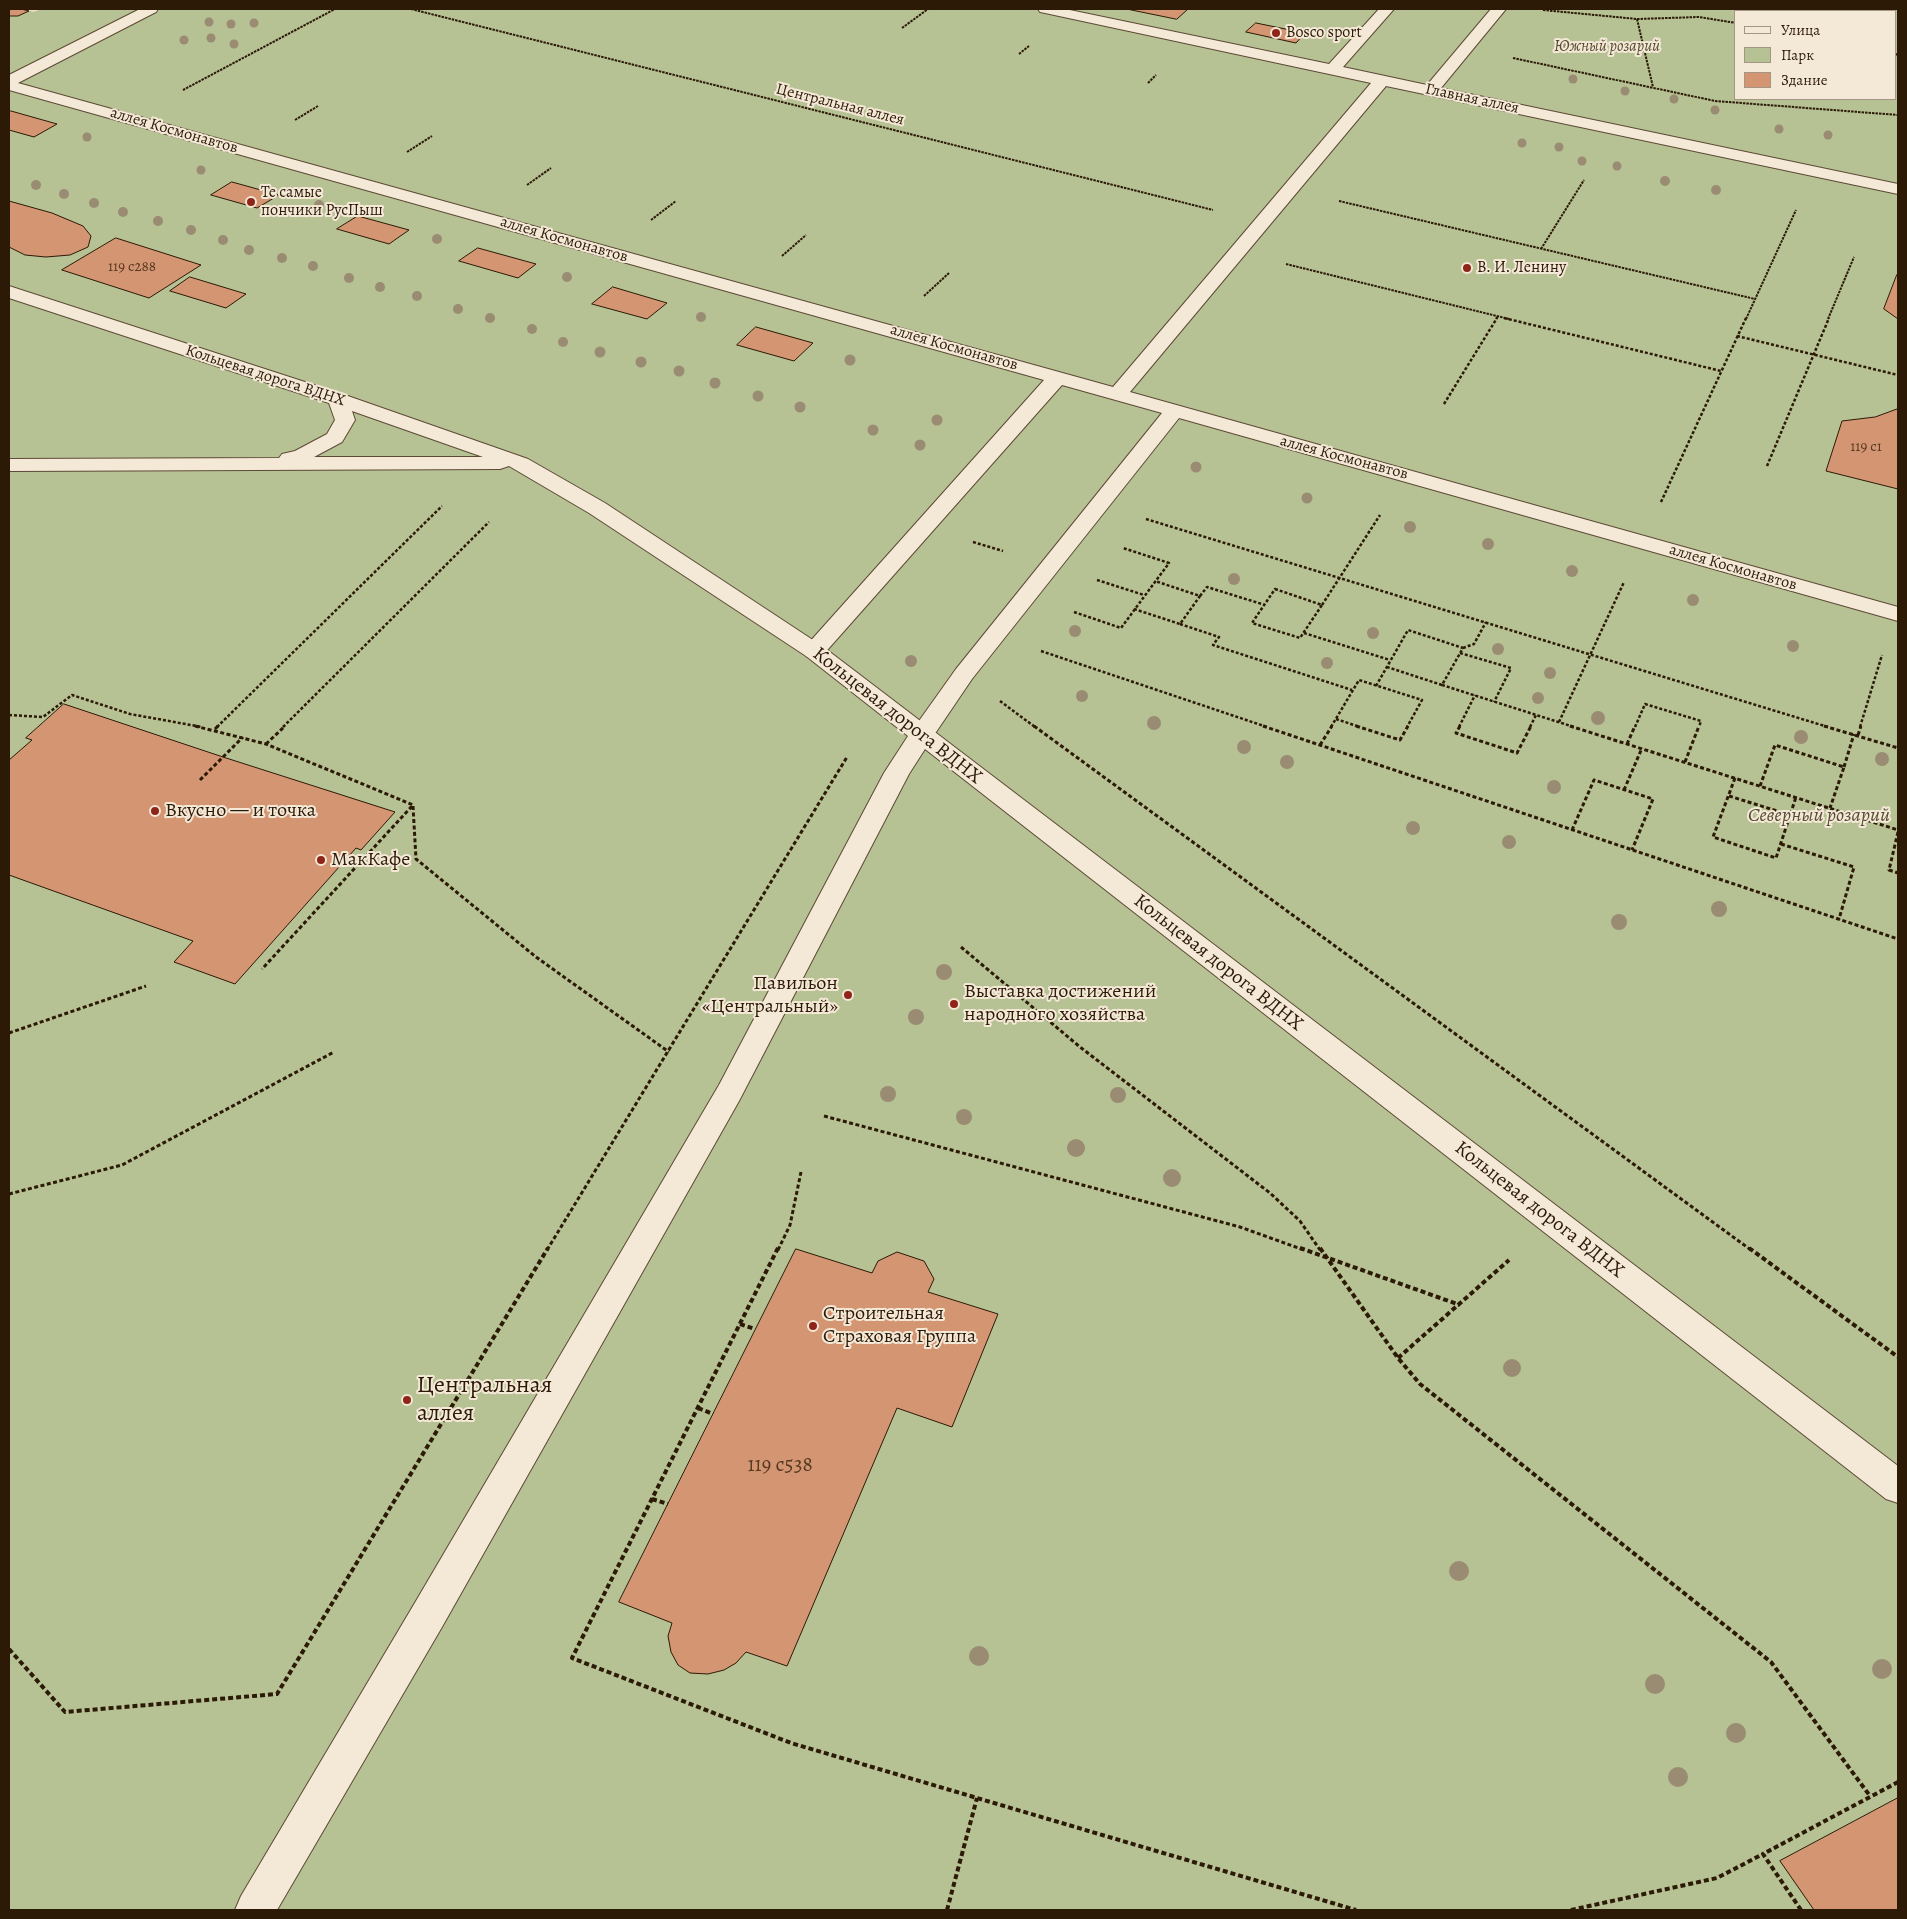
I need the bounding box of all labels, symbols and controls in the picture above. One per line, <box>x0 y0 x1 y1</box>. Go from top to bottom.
legend <box>1734 10 1897 100</box>
text: Улица <box>1781 20 1820 40</box>
place label: Bosco sport <box>1286 23 1362 43</box>
marker: Bosco sport <box>1270 27 1282 39</box>
park label: Южный розарий <box>1554 37 1660 57</box>
text: Парк <box>1781 45 1814 65</box>
text: Здание <box>1781 70 1828 90</box>
street label: Центральная аллея <box>774 80 906 130</box>
street label: Главная аллея <box>1423 80 1521 118</box>
street label: аллея Космонавтов <box>108 104 240 158</box>
place label: Те самые пончики РусПыш <box>261 183 383 221</box>
marker: Те самые пончики РусПыш <box>245 196 257 208</box>
street label: аллея Космонавтов <box>498 213 630 267</box>
house number: 119 с288 <box>108 258 156 276</box>
place label: В. И. Ленину <box>1477 258 1566 278</box>
marker: В. И. Ленину <box>1461 262 1473 274</box>
street label: аллея Космонавтов <box>888 321 1020 375</box>
street label: Кольцевая дорога ВДНХ <box>183 341 347 411</box>
street label: аллея Космонавтов <box>1278 432 1410 484</box>
house number: 119 с1 <box>1850 438 1882 456</box>
street label: аллея Космонавтов <box>1667 541 1799 595</box>
street label: Кольцевая дорога ВДНХ <box>807 642 987 790</box>
place label: Вкусно — и точка <box>165 799 316 823</box>
park label: Северный розарий <box>1748 804 1890 828</box>
marker: Вкусно — и точка <box>149 805 161 817</box>
place label: МакКафе <box>331 848 410 872</box>
marker: МакКафе <box>315 854 327 866</box>
street label: Кольцевая дорога ВДНХ <box>1128 889 1308 1037</box>
place label: Павильон «Центральный» <box>702 972 838 1019</box>
place label: Выставка достижений народного хозяйства <box>964 980 1157 1027</box>
marker: Павильон «Центральный» <box>842 989 854 1001</box>
marker: Выставка достижений народного хозяйства <box>948 998 960 1010</box>
street label: Кольцевая дорога ВДНХ <box>1449 1136 1629 1284</box>
place label: Строительная Страховая Группа <box>823 1302 976 1349</box>
marker: Строительная Страховая Группа <box>807 1320 819 1332</box>
place label: Центральная аллея <box>417 1372 552 1428</box>
marker: Центральная аллея <box>401 1394 413 1406</box>
house number: 119 с538 <box>747 1453 813 1479</box>

